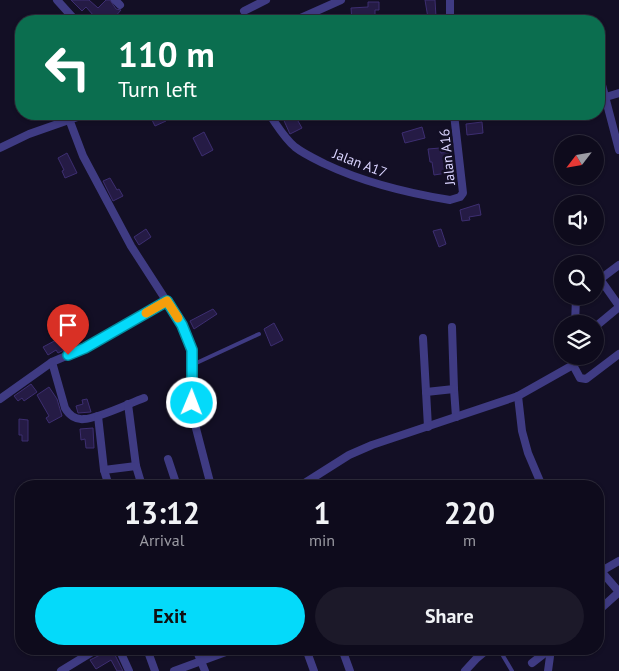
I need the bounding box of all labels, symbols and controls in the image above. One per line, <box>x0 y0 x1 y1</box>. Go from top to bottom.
text: 110 m <box>118 31 215 77</box>
icon: left <box>35 35 100 100</box>
text: Turn left <box>118 75 197 103</box>
street label: Jalan A16 <box>435 128 459 187</box>
north arrow <box>554 135 604 185</box>
map controls <box>554 135 604 365</box>
street label: Jalan A17 <box>329 144 390 182</box>
button: sound <box>554 195 604 245</box>
button: search <box>554 255 604 305</box>
pin <box>47 304 89 355</box>
icon: arrive <box>54 311 82 339</box>
button: layers <box>554 315 604 365</box>
position arrow <box>165 376 217 428</box>
text: 13:12 <box>124 493 200 532</box>
text: 1 <box>314 493 331 532</box>
text: 220 <box>444 493 495 532</box>
text: Arrival <box>140 530 184 550</box>
text: min <box>309 530 335 550</box>
text: m <box>463 530 476 550</box>
button: Exit <box>35 587 305 645</box>
button: Share <box>315 587 584 645</box>

